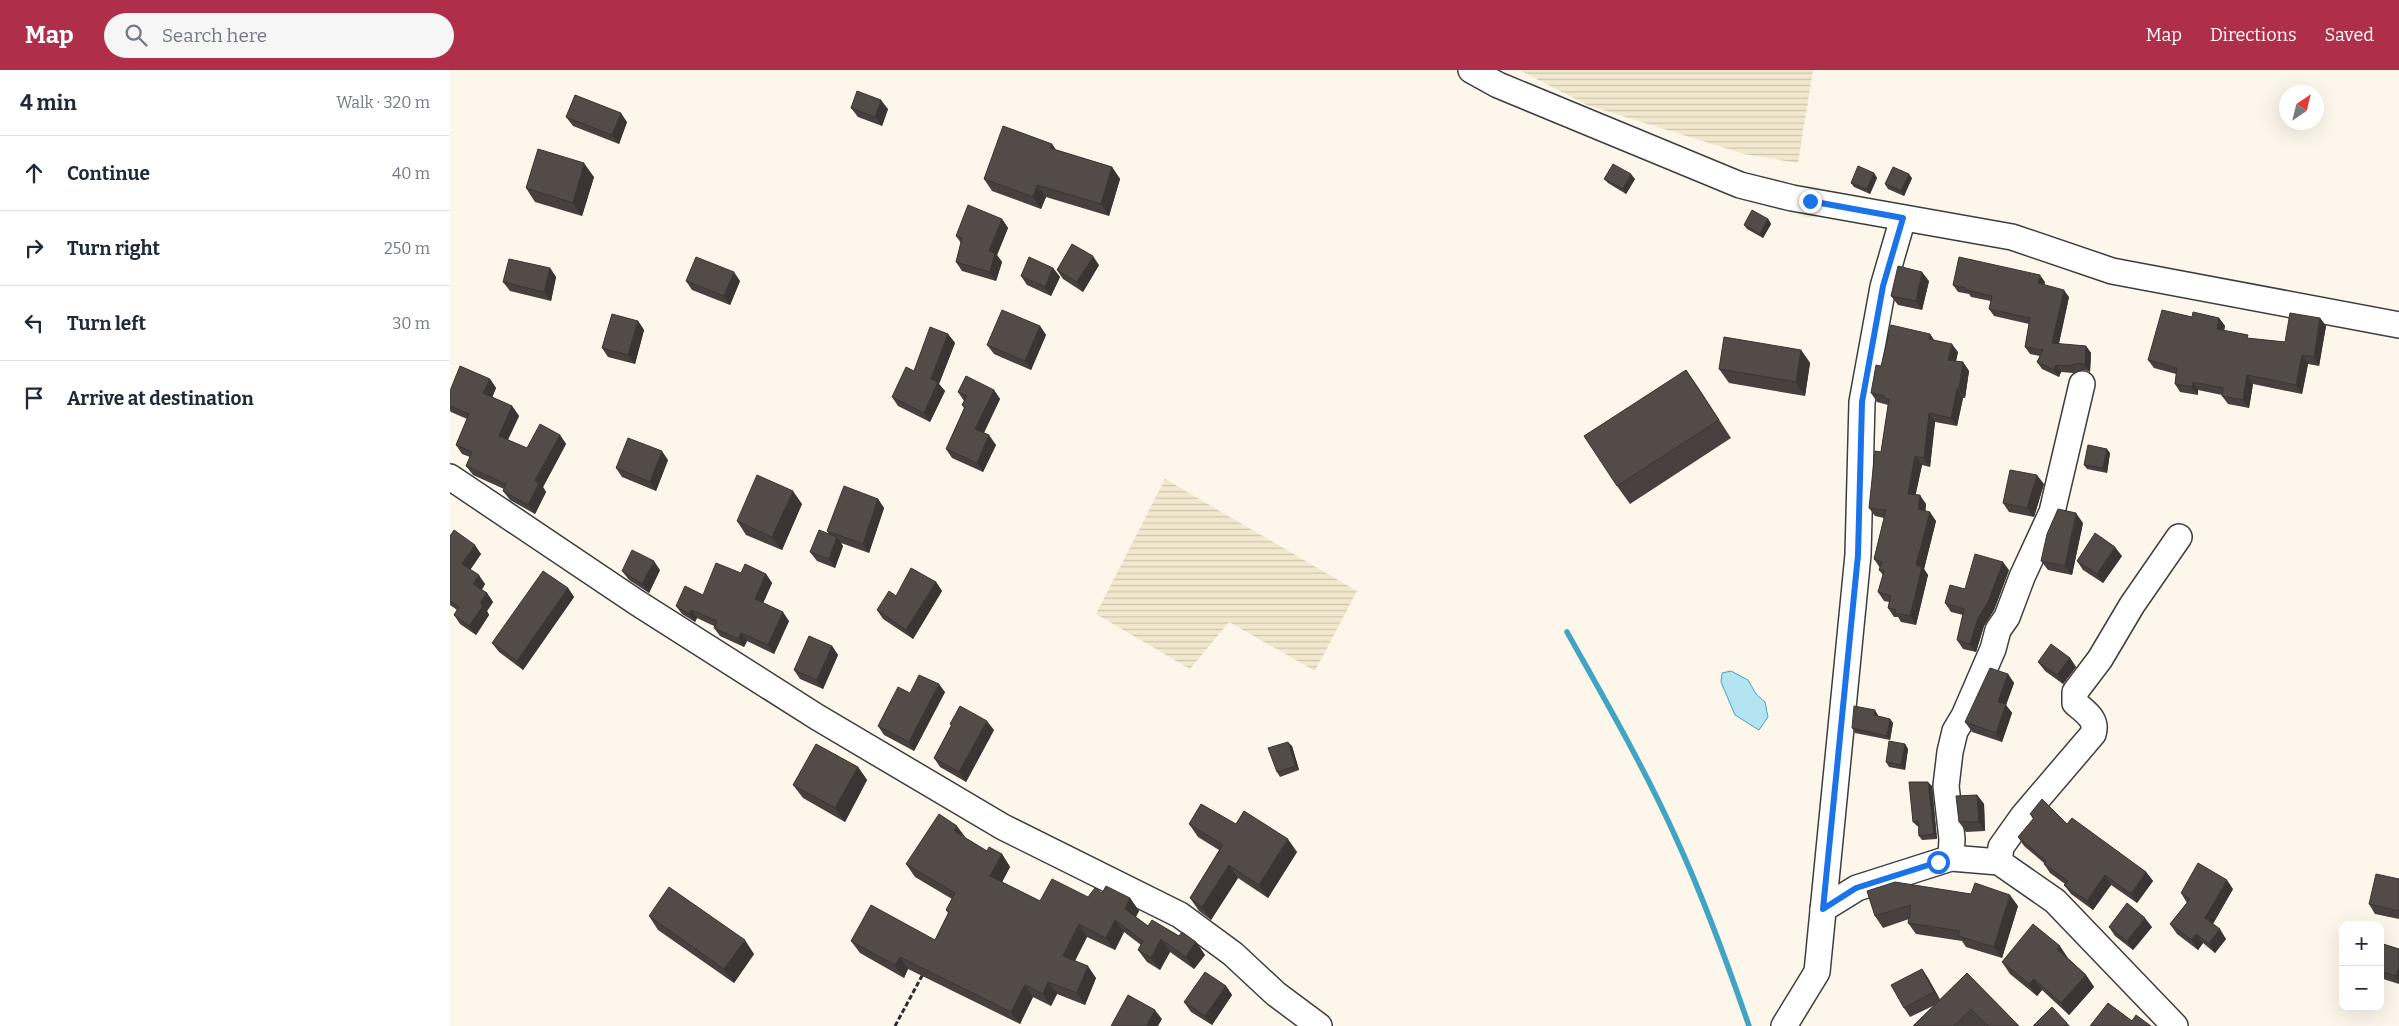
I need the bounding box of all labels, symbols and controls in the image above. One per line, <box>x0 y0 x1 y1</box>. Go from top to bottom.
search box <box>104 13 454 58</box>
text: Map <box>25 21 74 49</box>
icon: search <box>122 21 150 49</box>
text: Search here <box>162 24 267 47</box>
text: Map <box>2146 24 2182 46</box>
text: Directions <box>2210 24 2297 46</box>
text: Saved <box>2325 24 2374 46</box>
north arrow <box>2279 85 2324 130</box>
text: 4 min <box>20 90 77 116</box>
text: Walk · 320 m <box>336 93 430 112</box>
icon: ahead <box>20 159 48 187</box>
text: Continue <box>67 162 150 185</box>
text: 40 m <box>392 164 430 183</box>
route end <box>1799 190 1822 213</box>
icon: right <box>20 234 48 262</box>
text: Turn right <box>67 237 160 260</box>
text: 250 m <box>384 239 430 258</box>
icon: left <box>20 309 48 337</box>
text: Turn left <box>67 312 146 335</box>
text: 30 m <box>392 314 430 333</box>
icon: arrive <box>20 384 48 412</box>
text: Arrive at destination <box>67 387 254 410</box>
route start <box>1927 851 1950 874</box>
map controls <box>2339 921 2384 1011</box>
button: + <box>2339 921 2384 966</box>
button: − <box>2339 966 2384 1011</box>

